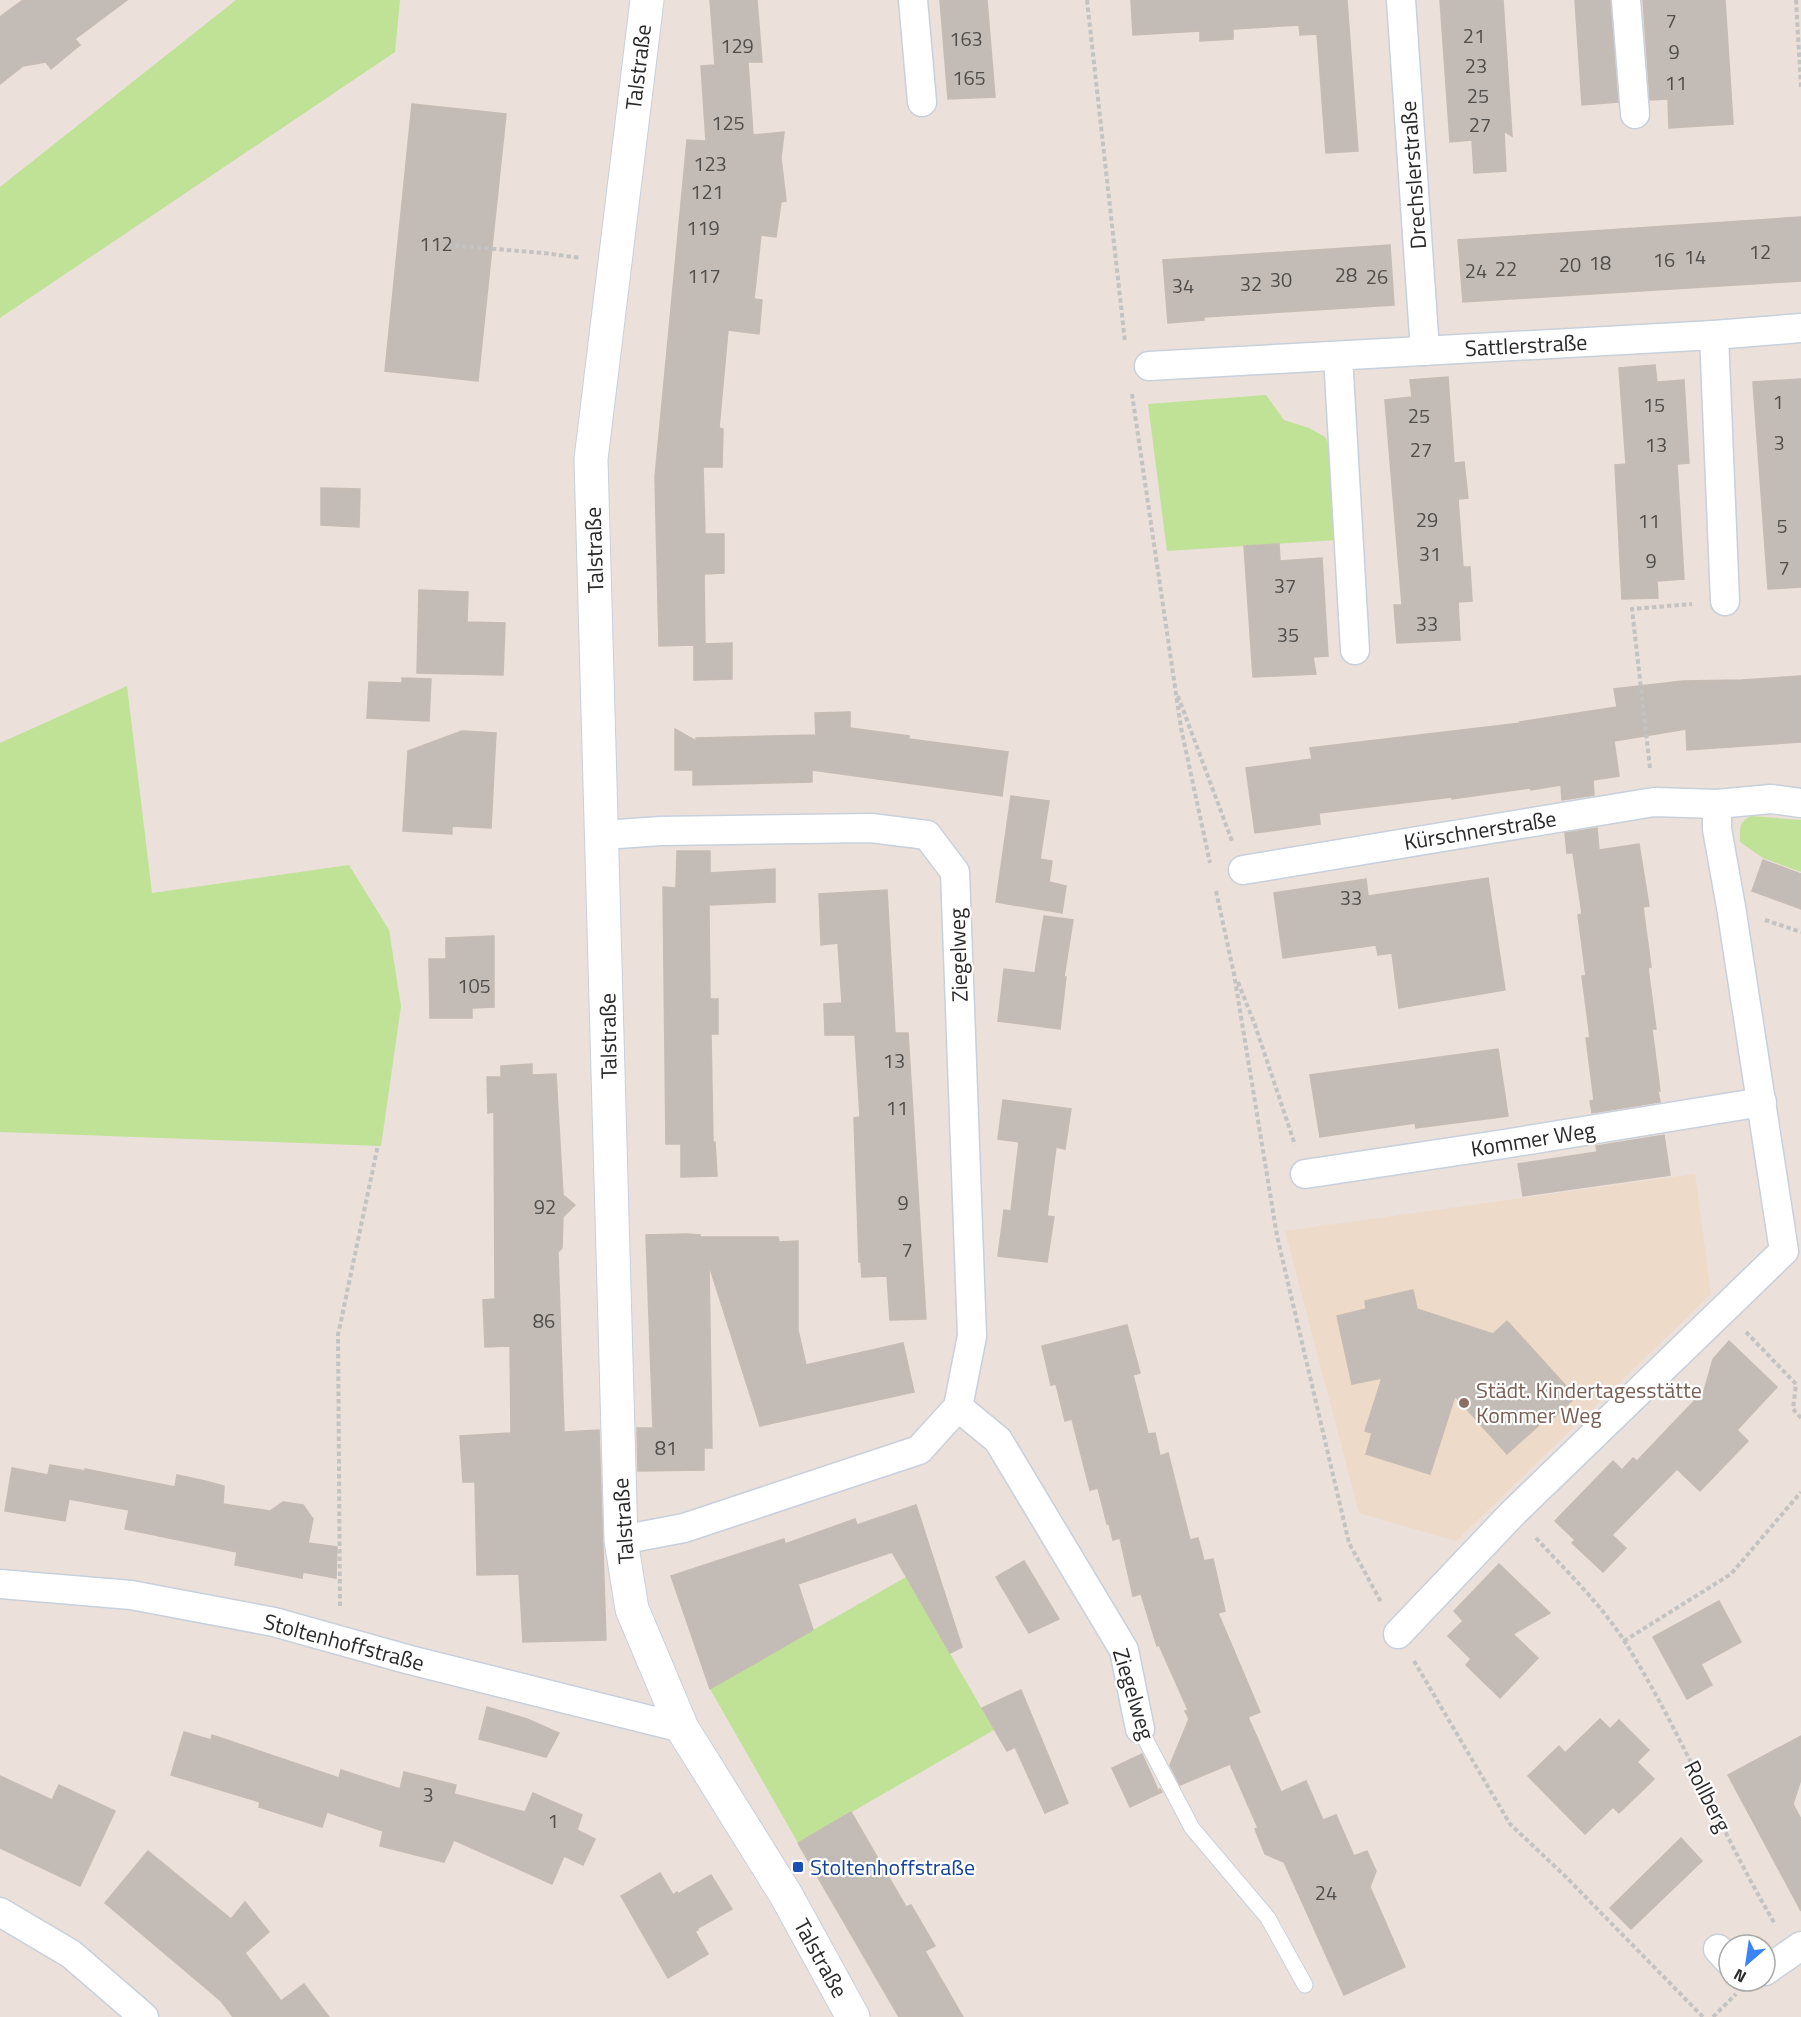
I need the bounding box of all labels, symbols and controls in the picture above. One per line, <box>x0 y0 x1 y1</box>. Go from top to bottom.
house number: 7 <box>1665 5 1677 36</box>
house number: 21 <box>1463 20 1485 51</box>
street label: Talstraße <box>616 22 660 112</box>
house number: 163 <box>949 23 983 54</box>
house number: 129 <box>720 30 754 61</box>
house number: 9 <box>1668 36 1680 67</box>
house number: 23 <box>1465 50 1487 81</box>
house number: 165 <box>952 62 986 93</box>
house number: 11 <box>1665 67 1687 98</box>
house number: 25 <box>1467 80 1489 111</box>
street label: Drechslerstraße <box>1391 100 1435 250</box>
house number: 125 <box>711 107 745 138</box>
house number: 27 <box>1469 109 1491 140</box>
house number: 123 <box>693 148 727 179</box>
house number: 121 <box>690 176 724 207</box>
house number: 119 <box>686 212 720 243</box>
house number: 112 <box>419 228 453 259</box>
house number: 12 <box>1749 236 1771 267</box>
house number: 14 <box>1684 241 1706 272</box>
house number: 16 <box>1653 244 1675 275</box>
house number: 18 <box>1589 247 1611 278</box>
house number: 20 <box>1559 249 1581 280</box>
house number: 22 <box>1495 253 1517 284</box>
house number: 24 <box>1465 255 1487 286</box>
house number: 28 <box>1335 259 1357 290</box>
house number: 117 <box>687 260 721 291</box>
house number: 26 <box>1366 261 1388 292</box>
house number: 30 <box>1270 264 1292 295</box>
house number: 32 <box>1240 268 1262 299</box>
house number: 34 <box>1172 270 1194 301</box>
street label: Sattlerstraße <box>1464 325 1588 365</box>
house number: 1 <box>1772 386 1784 417</box>
house number: 15 <box>1643 389 1665 420</box>
house number: 25 <box>1408 400 1430 431</box>
house number: 3 <box>1773 427 1785 458</box>
house number: 13 <box>1645 429 1667 460</box>
house number: 27 <box>1410 434 1432 465</box>
house number: 29 <box>1416 504 1438 535</box>
house number: 11 <box>1638 505 1660 536</box>
street label: Talstraße <box>576 506 612 594</box>
house number: 5 <box>1776 510 1788 541</box>
house number: 31 <box>1419 538 1441 569</box>
house number: 9 <box>1645 545 1657 576</box>
house number: 7 <box>1778 552 1790 583</box>
house number: 37 <box>1274 570 1296 601</box>
house number: 33 <box>1416 608 1438 639</box>
house number: 35 <box>1277 619 1299 650</box>
street label: Kürschnerstraße <box>1401 801 1559 859</box>
house number: 33 <box>1340 882 1362 913</box>
street label: Ziegelweg <box>939 907 977 1003</box>
house number: 105 <box>457 970 491 1001</box>
street label: Talstraße <box>590 993 626 1079</box>
house number: 13 <box>883 1045 905 1076</box>
house number: 11 <box>886 1092 908 1123</box>
street label: Kommer Weg <box>1468 1112 1598 1166</box>
house number: 9 <box>897 1187 909 1218</box>
house number: 92 <box>534 1191 556 1222</box>
house number: 7 <box>901 1234 913 1265</box>
house number: 86 <box>533 1305 555 1336</box>
place label: Städt. Kindertagesstätte Kommer Weg <box>1476 1373 1702 1432</box>
marker: Städt. Kindertagesstätte Kommer Weg <box>1457 1396 1471 1410</box>
house number: 81 <box>655 1432 677 1463</box>
street label: Talstraße <box>603 1477 643 1565</box>
street label: Stoltenhoffstraße <box>260 1604 428 1680</box>
street label: Ziegelweg <box>1104 1644 1164 1744</box>
street label: Rollberg <box>1675 1754 1741 1838</box>
house number: 3 <box>422 1779 434 1810</box>
house number: 1 <box>547 1805 559 1836</box>
place label: Stoltenhoffstraße <box>810 1850 975 1884</box>
marker: Stoltenhoffstraße <box>791 1860 805 1874</box>
house number: 24 <box>1315 1877 1337 1908</box>
street label: Talstraße <box>785 1912 857 2004</box>
north arrow <box>1717 1933 1777 1993</box>
text: N <box>1729 1963 1750 1989</box>

